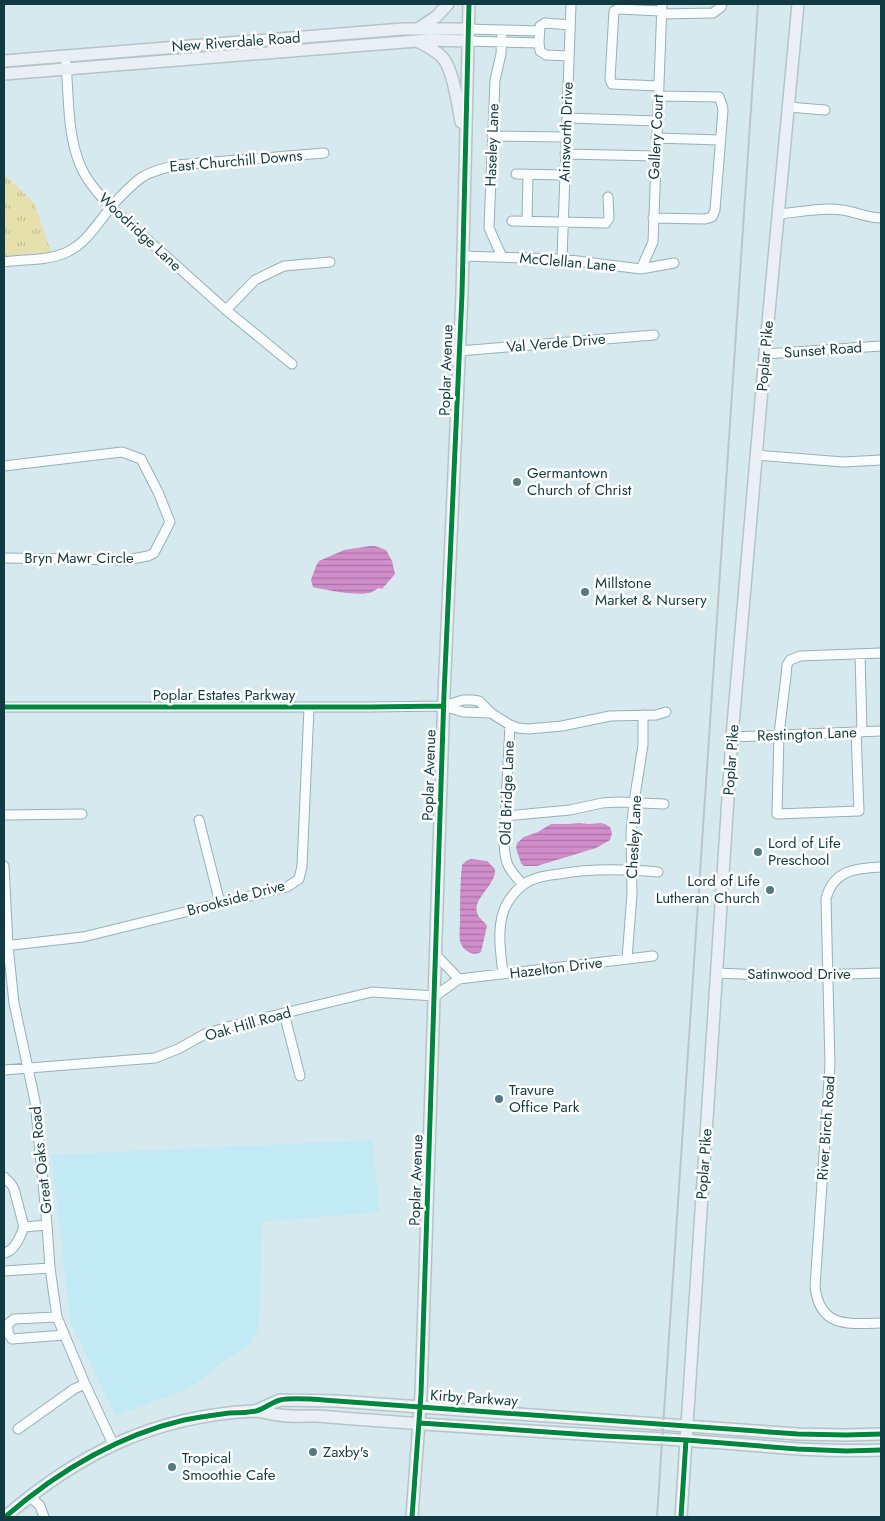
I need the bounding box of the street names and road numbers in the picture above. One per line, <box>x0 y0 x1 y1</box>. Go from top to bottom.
street label: New Riverdale Road <box>171 27 301 57</box>
street label: Ainsworth Drive <box>553 81 579 182</box>
street label: Gallery Court <box>643 93 669 180</box>
street label: Haseley Lane <box>480 103 504 187</box>
street label: East Churchill Downs <box>169 144 303 178</box>
street label: Woodridge Lane <box>94 188 187 277</box>
street label: McClellan Lane <box>519 247 617 277</box>
street label: Poplar Pike <box>751 319 779 392</box>
street label: Poplar Avenue <box>433 324 459 416</box>
street label: Val Verde Drive <box>506 328 607 358</box>
street label: Sunset Road <box>783 336 863 364</box>
street label: Bryn Mawr Circle <box>24 547 134 569</box>
street label: Poplar Estates Parkway <box>153 684 296 706</box>
street label: Restington Lane <box>757 721 858 747</box>
street label: Poplar Pike <box>718 724 744 796</box>
street label: Poplar Avenue <box>416 729 442 821</box>
street label: Old Bridge Lane <box>494 740 520 846</box>
street label: Chesley Lane <box>621 794 647 879</box>
street label: Brookside Drive <box>185 874 288 922</box>
street label: Hazelton Drive <box>508 951 604 985</box>
street label: Satinwood Drive <box>747 963 851 985</box>
street label: Oak Hill Road <box>202 1001 294 1047</box>
street label: River Birch Road <box>811 1075 841 1181</box>
street label: Great Oaks Road <box>24 1105 58 1215</box>
street label: Poplar Pike <box>691 1128 717 1200</box>
street label: Poplar Avenue <box>403 1134 429 1226</box>
street label: Kirby Parkway <box>429 1384 519 1412</box>

